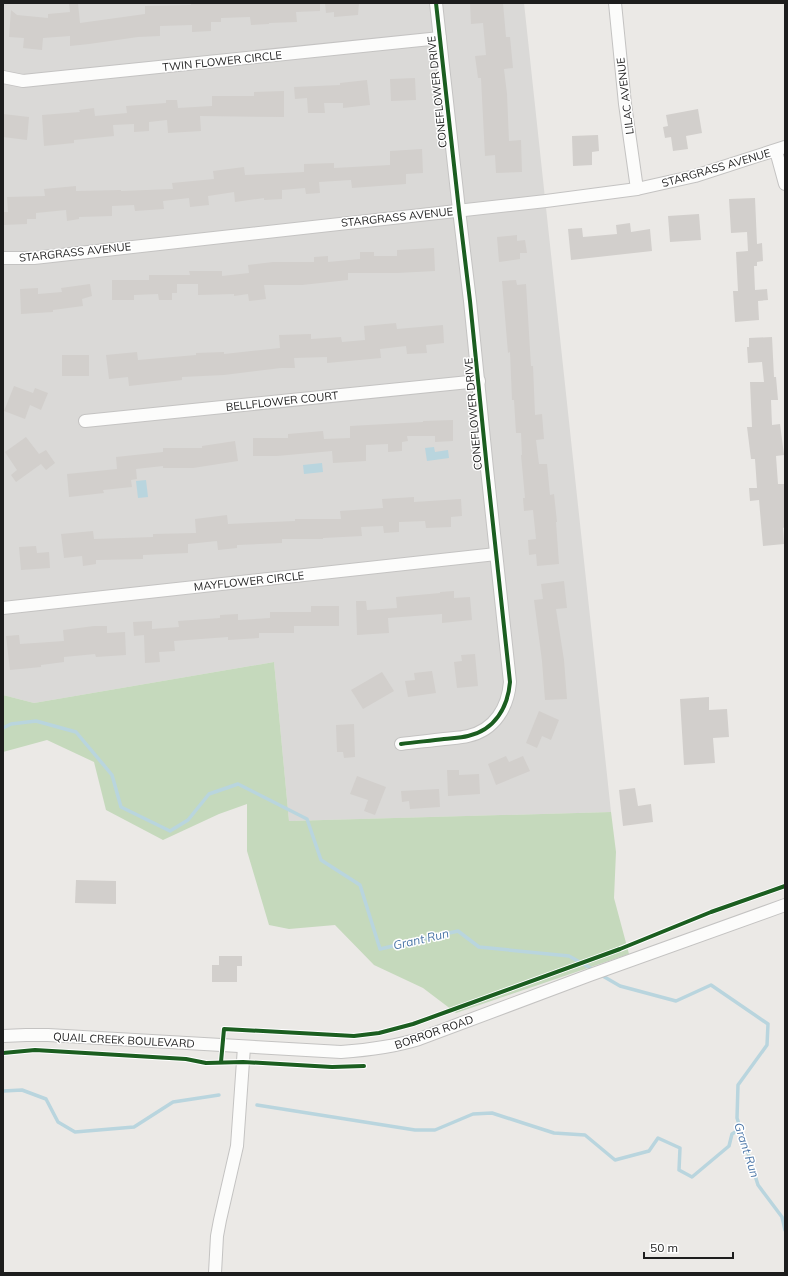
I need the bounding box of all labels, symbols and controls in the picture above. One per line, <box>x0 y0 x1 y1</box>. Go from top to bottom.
street label: CONEFLOWER DRIVE <box>424 35 450 149</box>
street label: TWIN FLOWER CIRCLE <box>162 48 282 74</box>
street label: LILAC AVENUE <box>613 57 637 135</box>
street label: STARGRASS AVENUE <box>660 146 772 190</box>
street label: STARGRASS AVENUE <box>340 204 454 230</box>
street label: STARGRASS AVENUE <box>18 239 132 265</box>
street label: CONEFLOWER DRIVE <box>461 357 485 471</box>
street label: BELLFLOWER COURT <box>225 388 339 414</box>
street label: MAYFLOWER CIRCLE <box>193 568 305 594</box>
water label: Grant Run <box>392 925 450 953</box>
street label: BORROR ROAD <box>393 1012 475 1052</box>
street label: QUAIL CREEK BOULEVARD <box>53 1029 195 1051</box>
water label: Grant Run <box>731 1121 763 1179</box>
scale bar <box>644 1234 733 1260</box>
text: 50 m <box>650 1240 678 1255</box>

